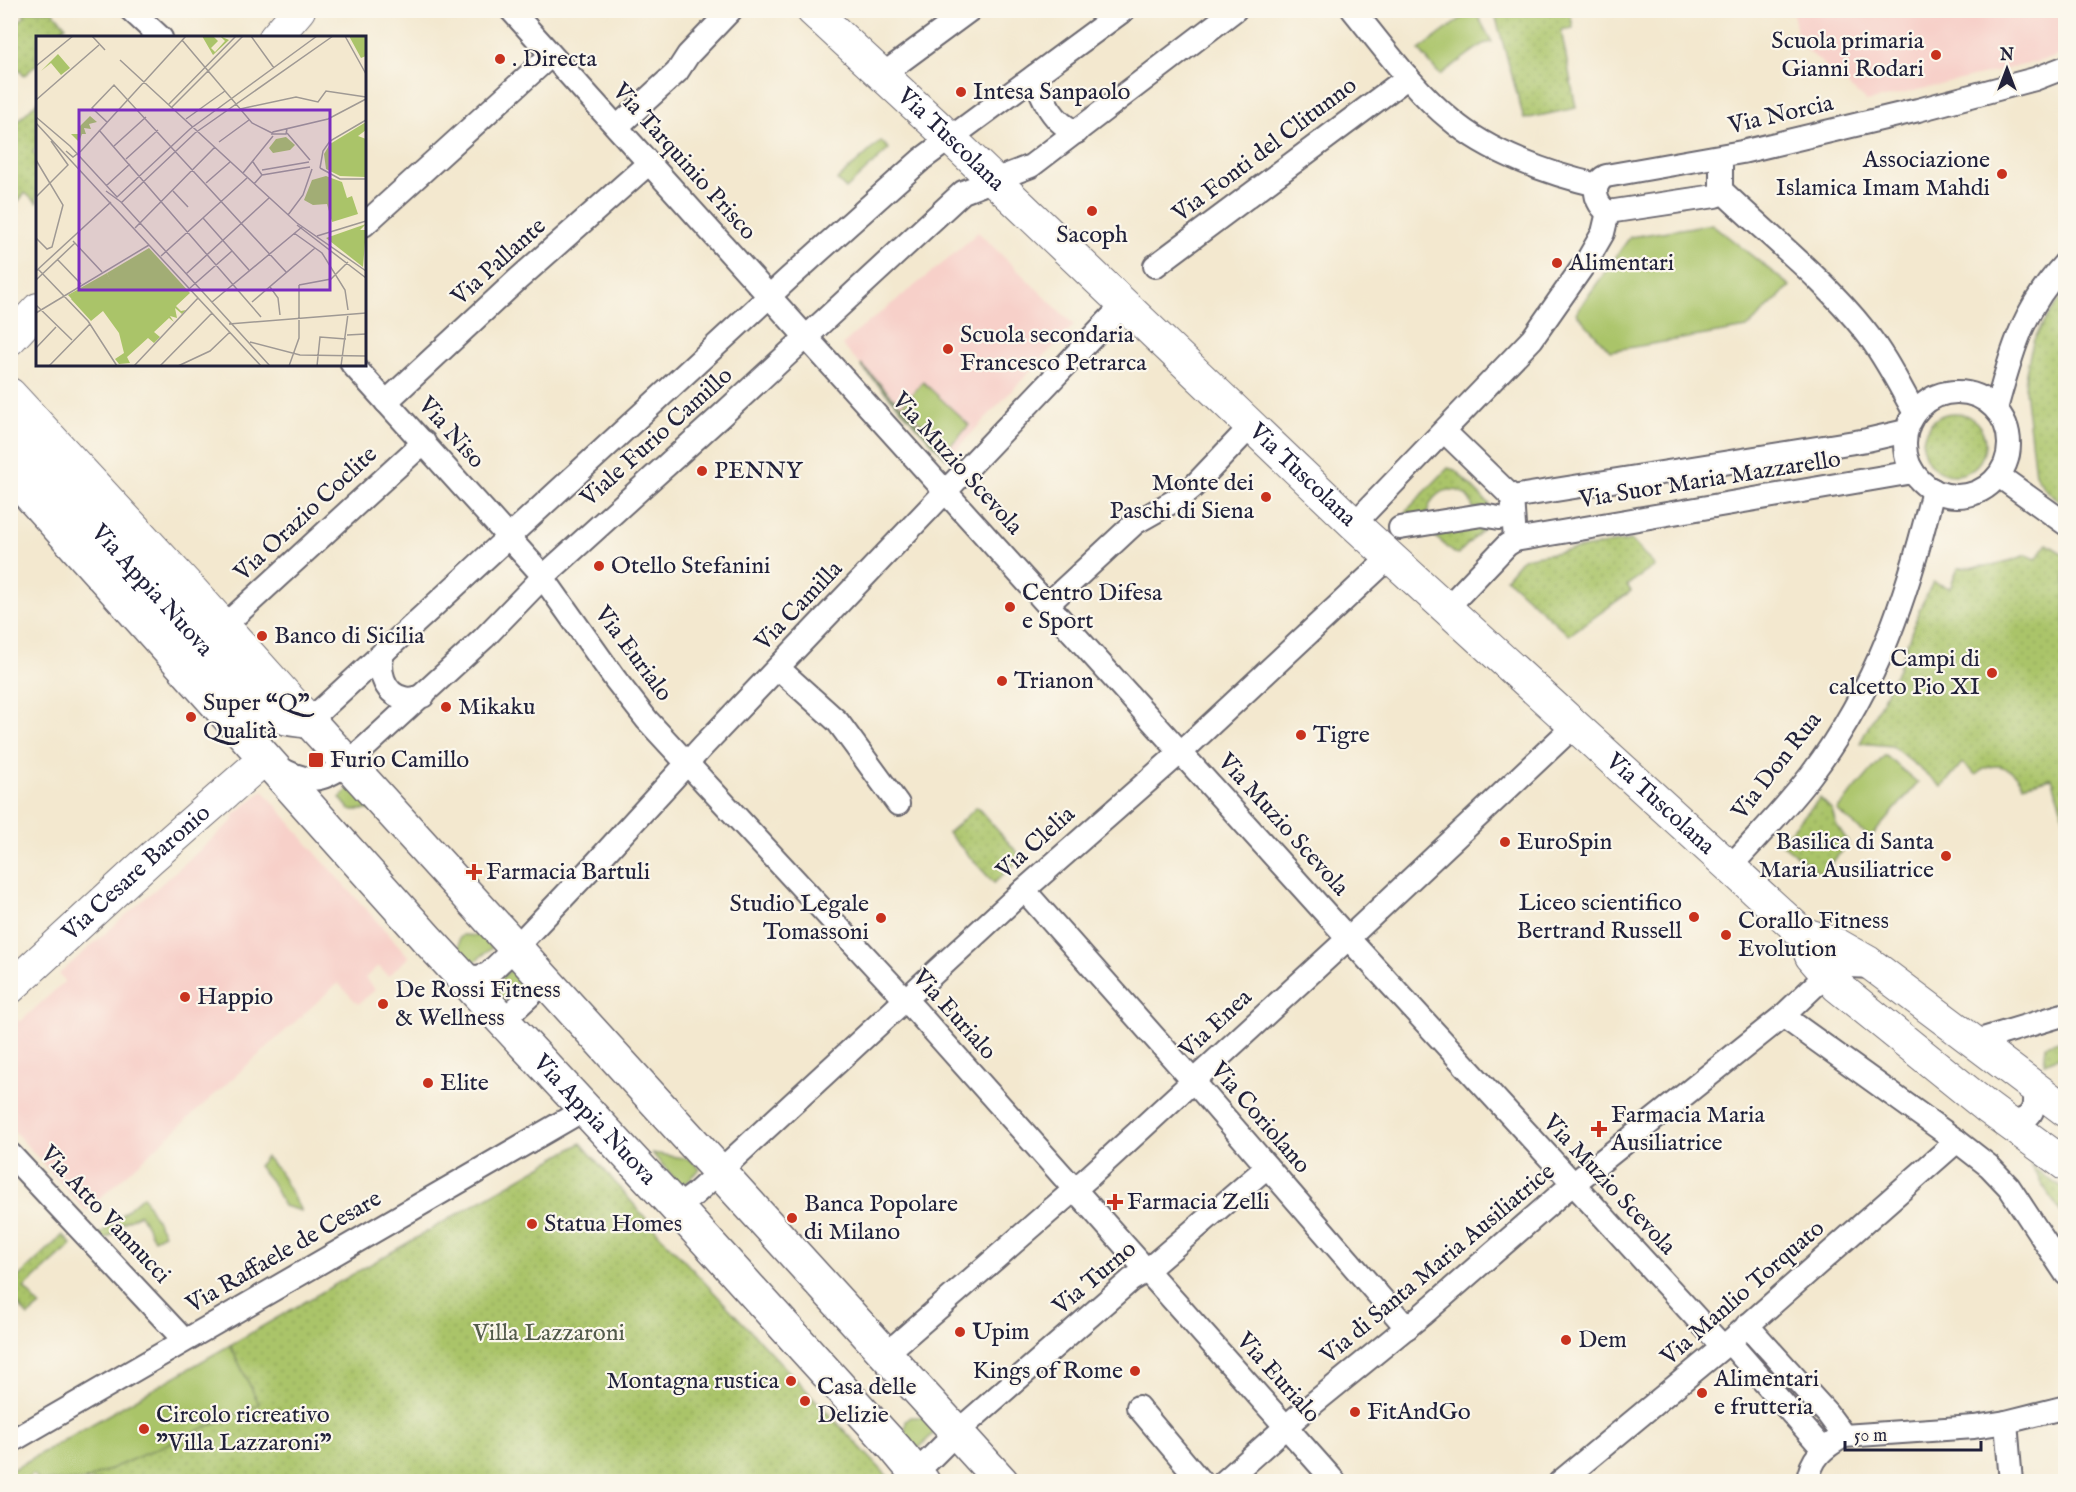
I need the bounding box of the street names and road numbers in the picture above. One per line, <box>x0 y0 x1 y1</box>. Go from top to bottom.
street label: Via Fonti del Clitunno <box>1166 70 1363 230</box>
street label: Via Tarquinio Prisco <box>604 76 763 247</box>
street label: Via Tuscolana <box>890 80 1012 198</box>
street label: Via Norcia <box>1725 88 1837 142</box>
street label: Via Pallante <box>444 211 553 313</box>
street label: Viale Furio Camillo <box>574 360 740 514</box>
street label: Via Muzio Scevola <box>884 385 1030 542</box>
street label: Via Niso <box>410 390 491 475</box>
street label: Via Tuscolana <box>1242 416 1363 534</box>
street label: Via Orazio Coclite <box>227 440 384 589</box>
street label: Via Suor Maria Mazzarello <box>1576 444 1843 516</box>
street label: Via Appia Nuova <box>84 517 220 664</box>
street label: Via Camilla <box>748 554 850 658</box>
street label: Via Eurialo <box>586 599 679 708</box>
street label: Via Don Rua <box>1725 705 1829 827</box>
street label: Via Tuscolana <box>1599 745 1722 862</box>
street label: Via Muzio Scevola <box>1210 746 1356 903</box>
street label: Via Cesare Baronio <box>55 798 217 949</box>
street label: Via Clelia <box>989 799 1082 887</box>
street label: Via Eurialo <box>904 962 1003 1067</box>
street label: Via Enea <box>1172 982 1259 1066</box>
street label: Via Appia Nuova <box>526 1047 664 1192</box>
street label: Via Coriolano <box>1202 1055 1317 1180</box>
street label: Via Muzio Scevola <box>1535 1107 1683 1263</box>
street label: Via Atto Vannucci <box>32 1139 177 1291</box>
street label: Via di Santa Maria Ausiliatrice <box>1314 1157 1562 1372</box>
street label: Via Raffaele de Cesare <box>180 1183 387 1321</box>
street label: Via Manlio Torquato <box>1654 1213 1831 1373</box>
street label: Via Turno <box>1046 1234 1143 1323</box>
street label: Via Eurialo <box>1228 1325 1327 1430</box>

